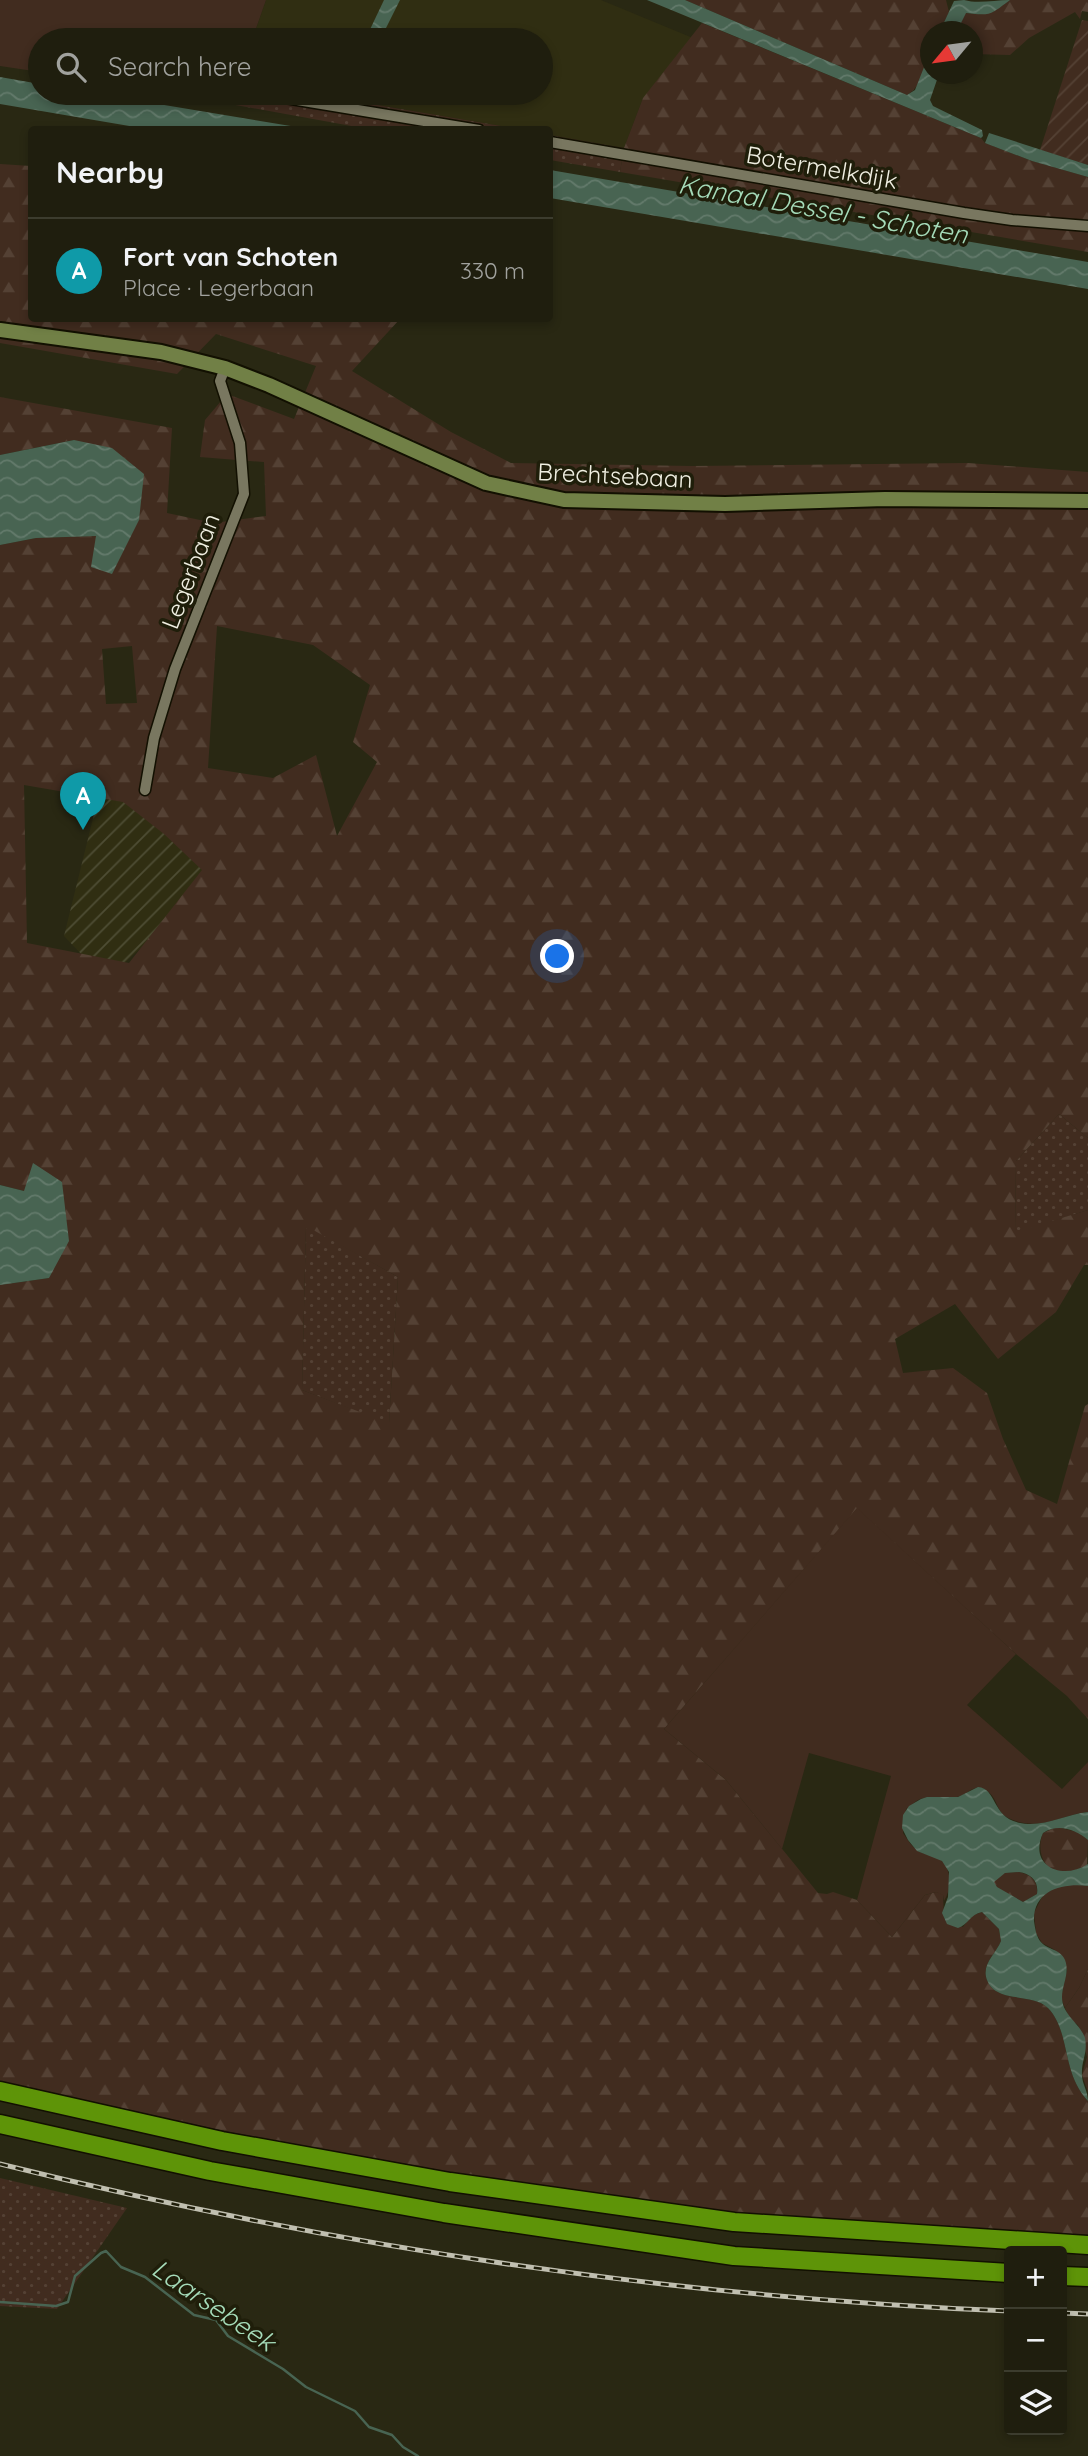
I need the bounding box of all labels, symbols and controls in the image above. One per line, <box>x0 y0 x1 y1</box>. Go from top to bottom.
north arrow <box>920 21 983 84</box>
search box <box>28 28 553 105</box>
icon: search <box>52 48 90 86</box>
text: Search here <box>108 50 252 83</box>
street label: Botermelkdijk <box>744 139 900 195</box>
text: Nearby <box>56 153 164 191</box>
water label: Kanaal Dessel - Schoten <box>676 167 971 251</box>
text: Fort van Schoten <box>123 240 338 273</box>
text: A <box>72 256 86 285</box>
text: 330 m <box>460 256 525 285</box>
text: Place · Legerbaan <box>123 273 314 302</box>
street label: Brechtsebaan <box>537 456 693 494</box>
street label: Legerbaan <box>154 509 226 633</box>
pin: A <box>60 772 106 830</box>
your location <box>540 939 574 973</box>
map controls <box>1004 2246 1067 2435</box>
button: + <box>1004 2246 1067 2309</box>
water label: Laarsebeek <box>146 2252 284 2359</box>
button: − <box>1004 2309 1067 2372</box>
button: layers <box>1004 2372 1067 2435</box>

